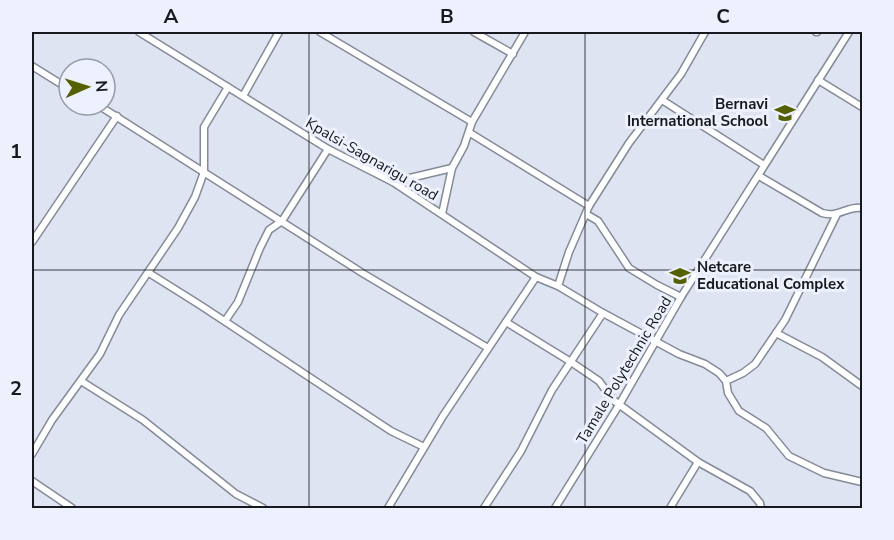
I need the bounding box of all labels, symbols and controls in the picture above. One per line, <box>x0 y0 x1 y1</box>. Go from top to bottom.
text: A <box>164 3 179 30</box>
text: B <box>440 3 454 30</box>
text: C <box>716 3 730 30</box>
north arrow <box>57 57 117 117</box>
text: N <box>90 80 112 93</box>
place label: Bernavi International School <box>627 94 768 131</box>
school or university icon: Bernavi International School <box>773 101 797 125</box>
street label: Kpalsi-Sagnarigu road <box>302 113 442 205</box>
text: 1 <box>10 138 22 165</box>
place label: Netcare Educational Complex <box>697 257 845 294</box>
school or university icon: Netcare Educational Complex <box>668 264 692 288</box>
street label: Tamale Polytechnic Road <box>572 293 676 447</box>
text: 2 <box>10 375 22 402</box>

